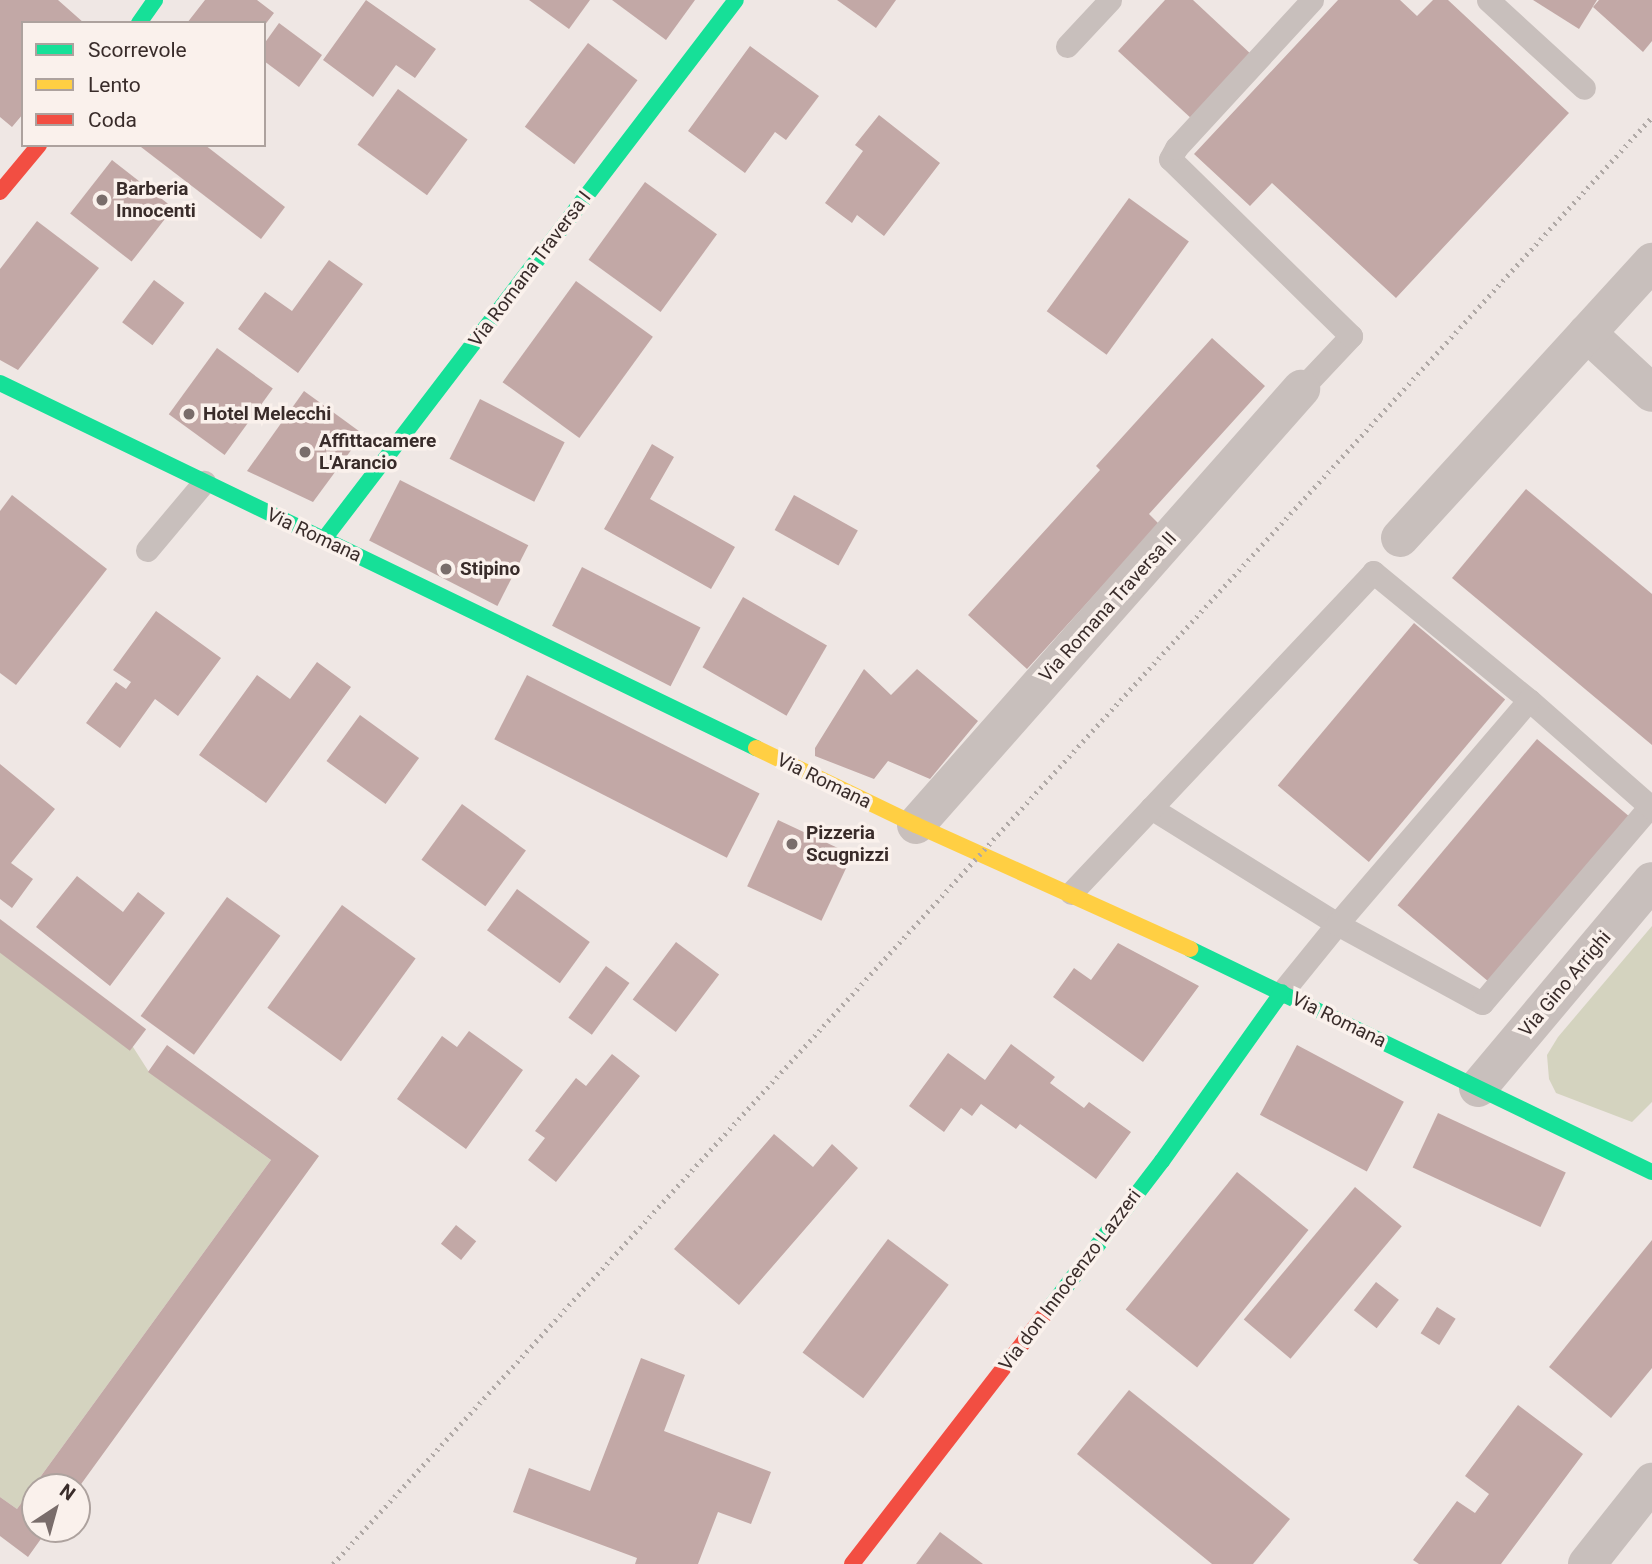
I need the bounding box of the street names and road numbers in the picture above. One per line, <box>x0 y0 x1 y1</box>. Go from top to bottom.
street label: Via Romana Traversa I <box>464 187 596 351</box>
street label: Via Romana <box>263 503 365 567</box>
street label: Via Romana Traversa II <box>1034 527 1182 687</box>
street label: Via Romana <box>773 748 875 814</box>
street label: Via Gino Arrighi <box>1514 926 1616 1042</box>
street label: Via Romana <box>1288 987 1390 1053</box>
street label: Via don Innocenzo Lazzeri <box>994 1185 1146 1375</box>

